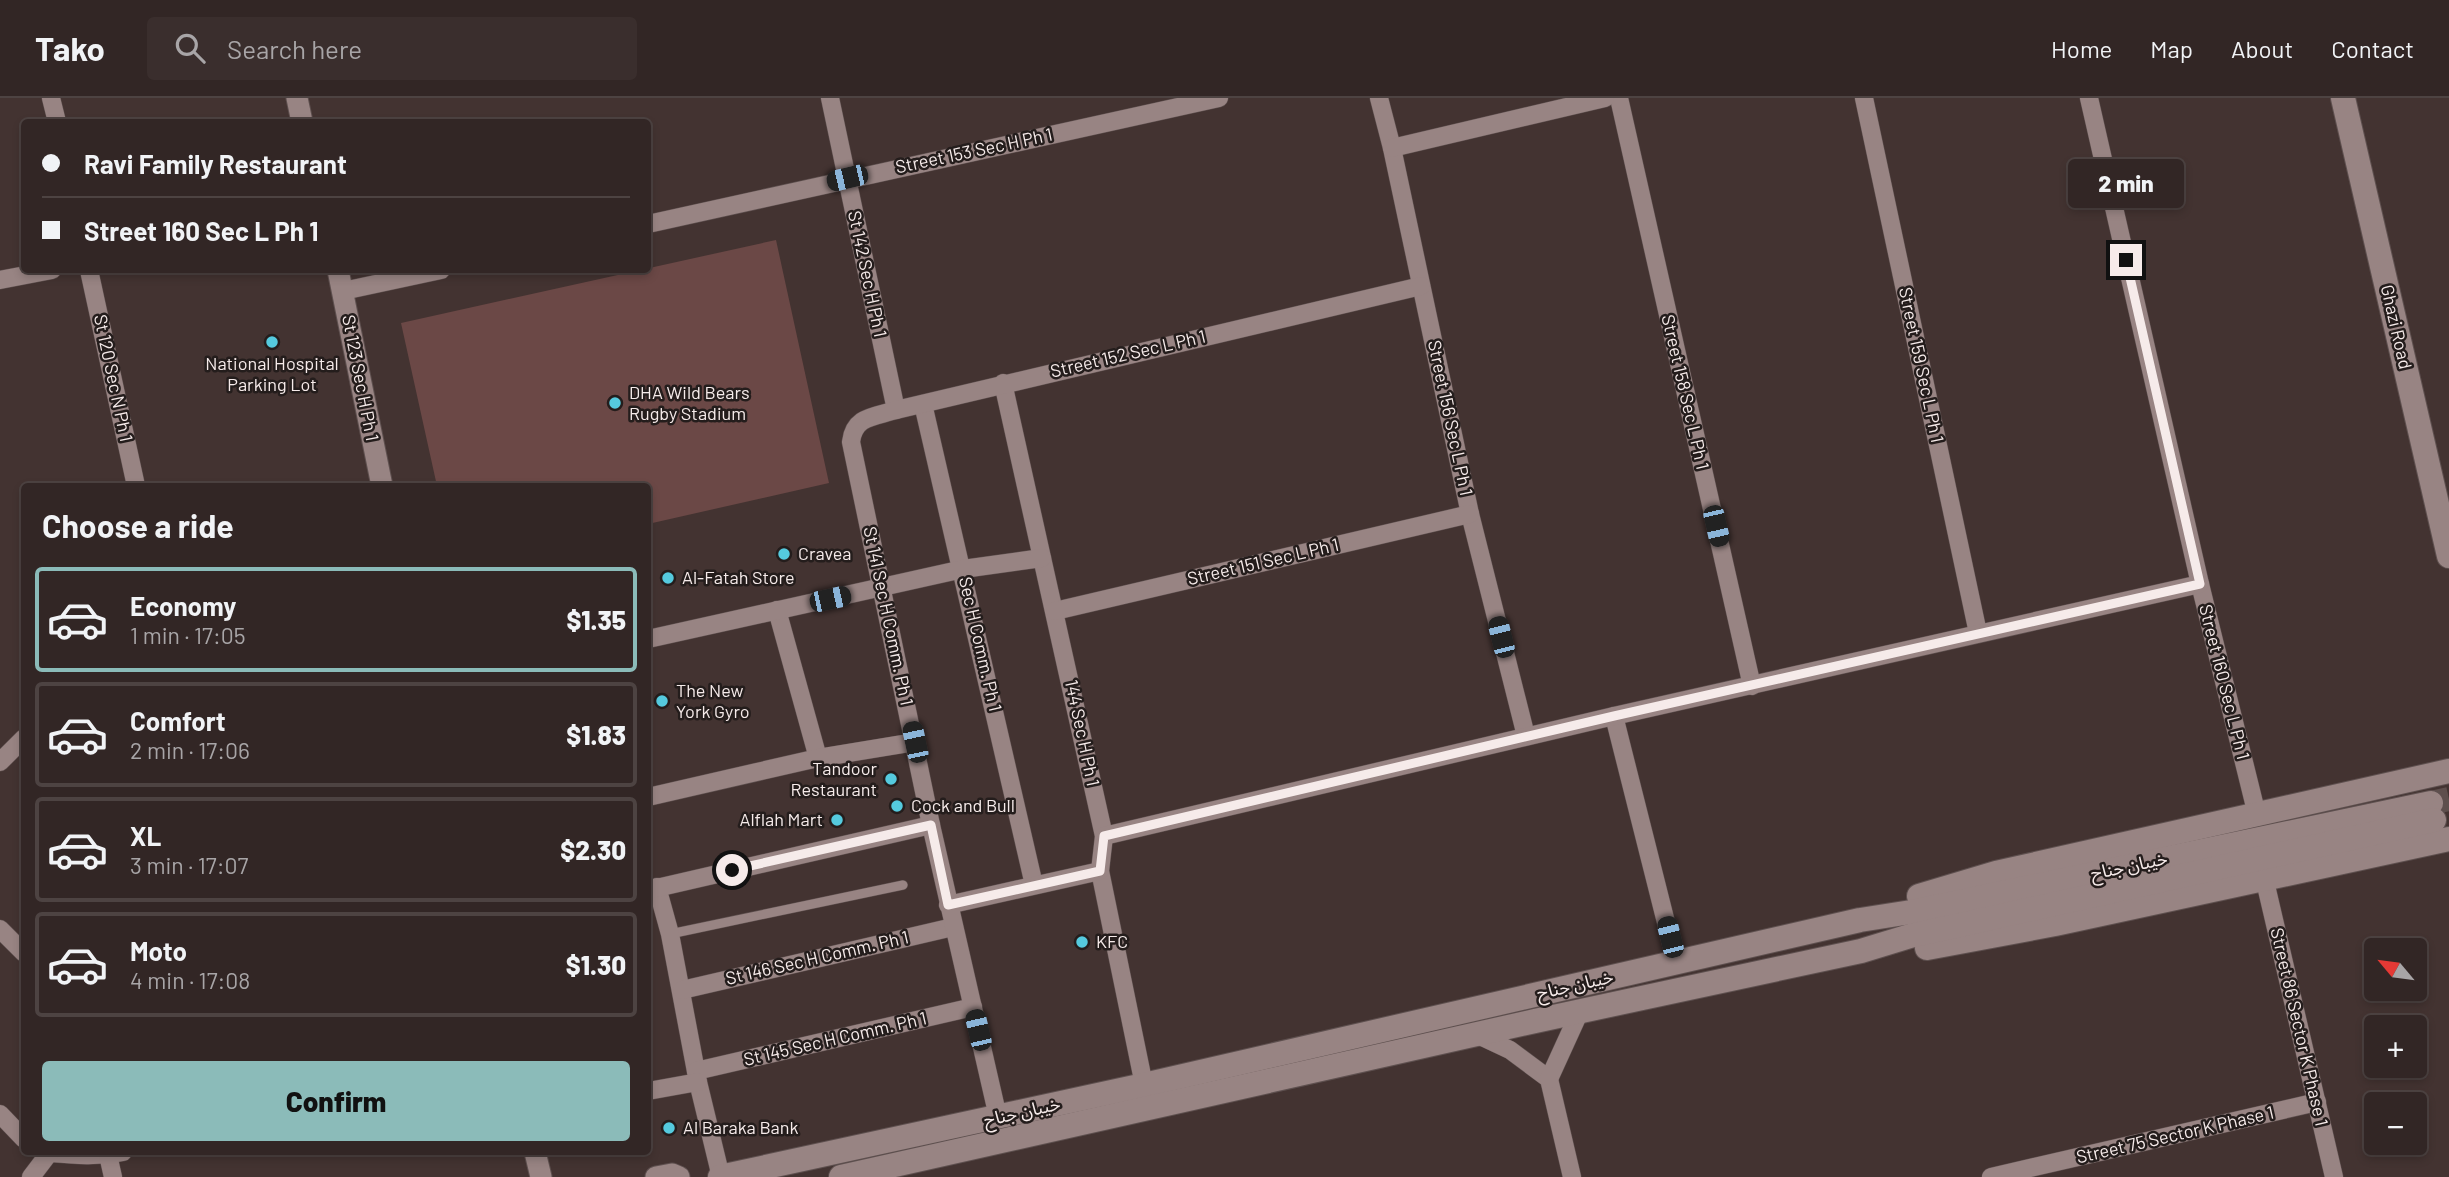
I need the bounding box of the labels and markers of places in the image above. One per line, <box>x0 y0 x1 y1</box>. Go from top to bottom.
marker: National Hospital Parking Lot <box>264 334 280 350</box>
place label: National Hospital Parking Lot <box>205 352 339 395</box>
place label: DHA Wild Bears Rugby Stadium <box>629 381 750 424</box>
marker: DHA Wild Bears Rugby Stadium <box>607 395 623 411</box>
place label: Cravea <box>798 542 851 564</box>
marker: Cravea <box>776 546 792 562</box>
place label: Al-Fatah Store <box>682 566 795 588</box>
marker: Al-Fatah Store <box>660 570 676 586</box>
place label: The New York Gyro <box>676 679 750 722</box>
marker: The New York Gyro <box>654 693 670 709</box>
place label: Tandoor Restaurant <box>791 757 877 800</box>
marker: Tandoor Restaurant <box>883 771 899 787</box>
place label: Cock and Bull <box>911 794 1015 816</box>
marker: Cock and Bull <box>889 798 905 814</box>
place label: Alflah Mart <box>739 808 823 830</box>
marker: Alflah Mart <box>829 812 845 828</box>
place label: KFC <box>1096 930 1128 952</box>
marker: KFC <box>1074 934 1090 950</box>
place label: Al Baraka Bank <box>683 1116 799 1138</box>
marker: Al Baraka Bank <box>661 1120 677 1136</box>

